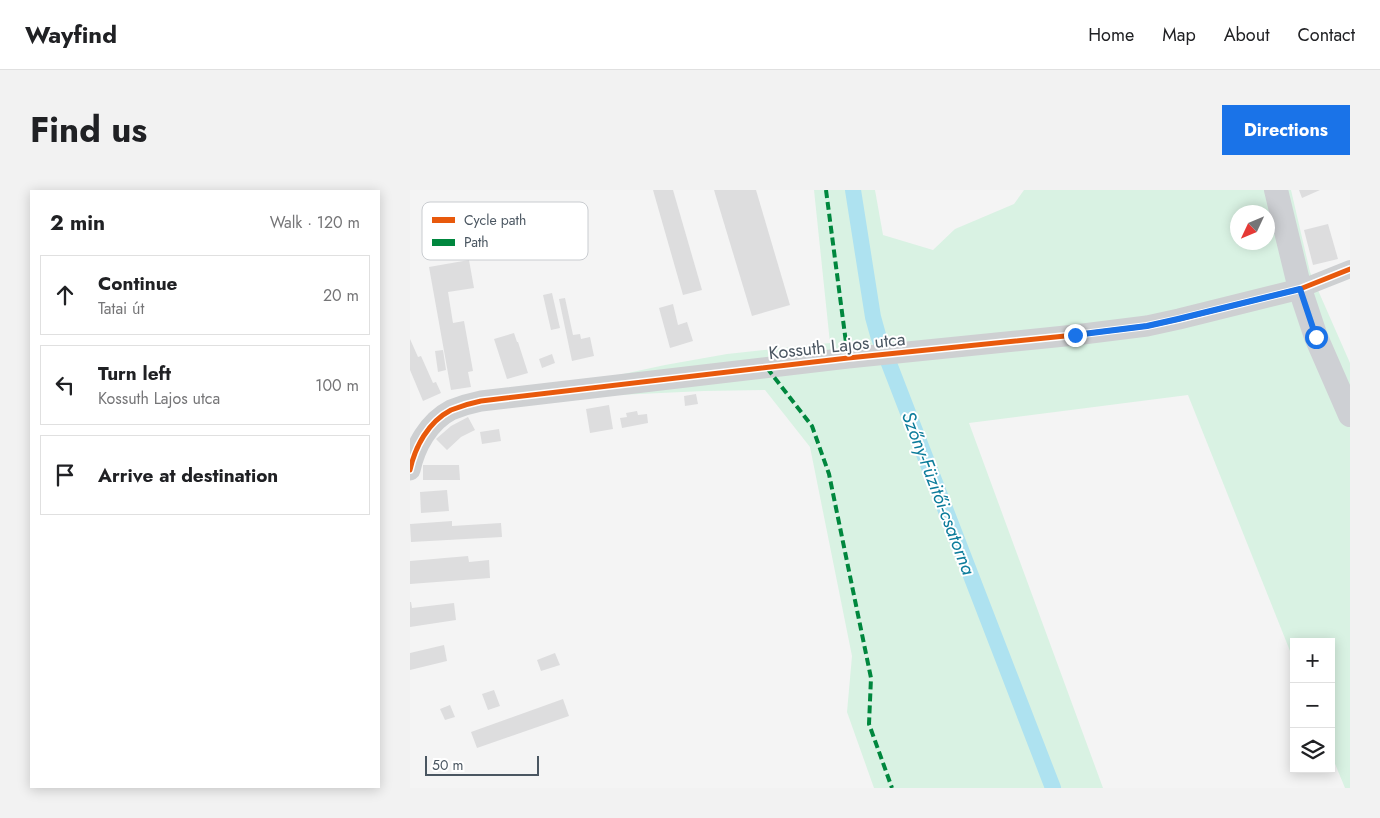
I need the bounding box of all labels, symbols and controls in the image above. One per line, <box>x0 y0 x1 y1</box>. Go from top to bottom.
text: Wayfind <box>25 17 117 52</box>
text: Home <box>1088 22 1134 48</box>
text: Map <box>1162 22 1196 48</box>
text: About <box>1224 22 1269 48</box>
text: Contact <box>1297 22 1355 48</box>
text: Find us <box>30 105 147 155</box>
button: Directions <box>1222 105 1350 155</box>
legend <box>422 202 588 260</box>
north arrow <box>1230 205 1275 250</box>
text: 2 min <box>50 208 105 238</box>
text: Cycle path <box>464 210 526 230</box>
text: Walk · 120 m <box>270 211 360 234</box>
text: Path <box>464 232 489 252</box>
text: Continue <box>98 270 177 297</box>
icon: ahead <box>51 281 79 309</box>
text: 20 m <box>323 284 359 307</box>
text: Tatai út <box>98 297 144 320</box>
route end <box>1064 324 1087 347</box>
street label: Kossuth Lajos utca <box>767 326 907 366</box>
route start <box>1305 326 1328 349</box>
text: Turn left <box>98 360 171 387</box>
icon: left <box>51 371 79 399</box>
text: 100 m <box>315 374 359 397</box>
text: Kossuth Lajos utca <box>98 387 220 410</box>
water label: Szőny-Füzitői-csatorna <box>895 407 982 579</box>
icon: arrive <box>51 461 79 489</box>
text: Arrive at destination <box>98 462 278 489</box>
map controls <box>1290 638 1335 773</box>
button: + <box>1290 638 1335 683</box>
button: − <box>1290 683 1335 728</box>
button: layers <box>1290 728 1335 773</box>
scale bar <box>425 753 539 776</box>
text: 50 m <box>432 755 463 775</box>

